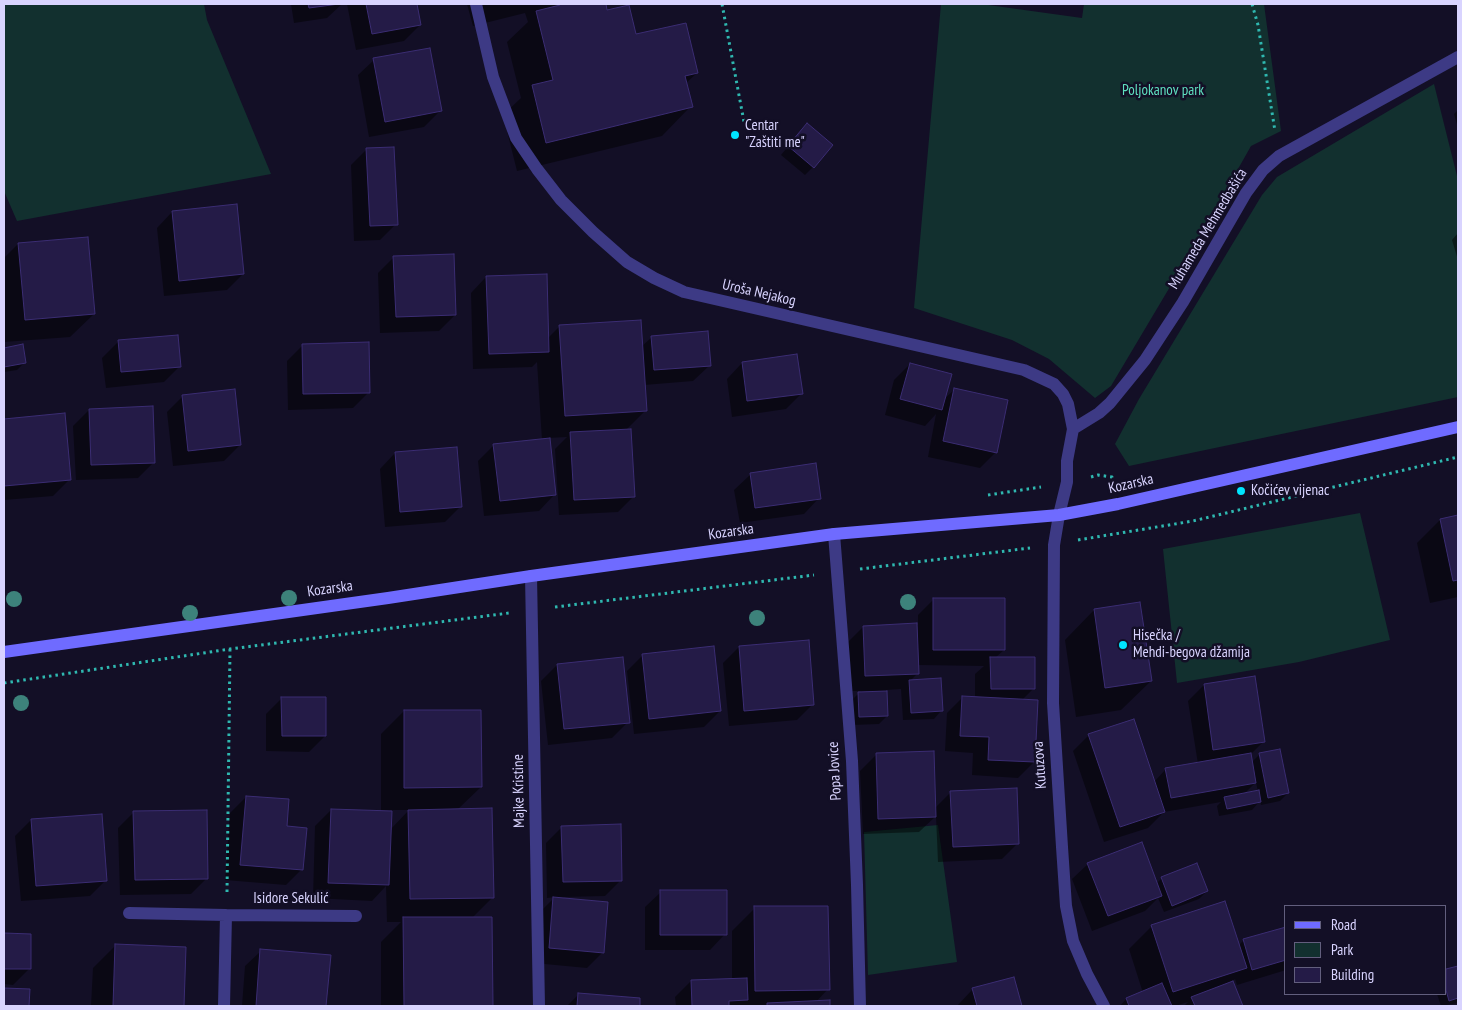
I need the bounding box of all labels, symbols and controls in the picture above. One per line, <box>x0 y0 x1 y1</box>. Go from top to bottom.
park label: Poljokanov park <box>1122 82 1204 100</box>
place label: Centar "Zaštiti me" <box>745 117 805 152</box>
marker: Centar "Zaštiti me" <box>729 129 741 141</box>
street label: Muhameda Mehmedbašića <box>1165 166 1251 292</box>
street label: Uroša Nejakog <box>721 276 797 310</box>
street label: Kozarska <box>1107 470 1155 498</box>
place label: Kočićev vijenac <box>1251 482 1329 500</box>
marker: Kočićev vijenac <box>1235 485 1247 497</box>
street label: Kozarska <box>707 520 755 544</box>
street label: Kozarska <box>306 577 354 601</box>
place label: Hisečka / Mehdi-begova džamija <box>1133 627 1250 662</box>
marker: Hisečka / Mehdi-begova džamija <box>1117 639 1129 651</box>
street label: Popa Jovice <box>824 741 846 801</box>
street label: Kutuzova <box>1029 741 1051 789</box>
street label: Majke Kristine <box>509 754 529 828</box>
street label: Isidore Sekulić <box>253 890 329 908</box>
legend <box>1284 905 1447 995</box>
text: Road <box>1331 915 1357 934</box>
text: Park <box>1331 940 1353 959</box>
text: Building <box>1331 965 1374 984</box>

